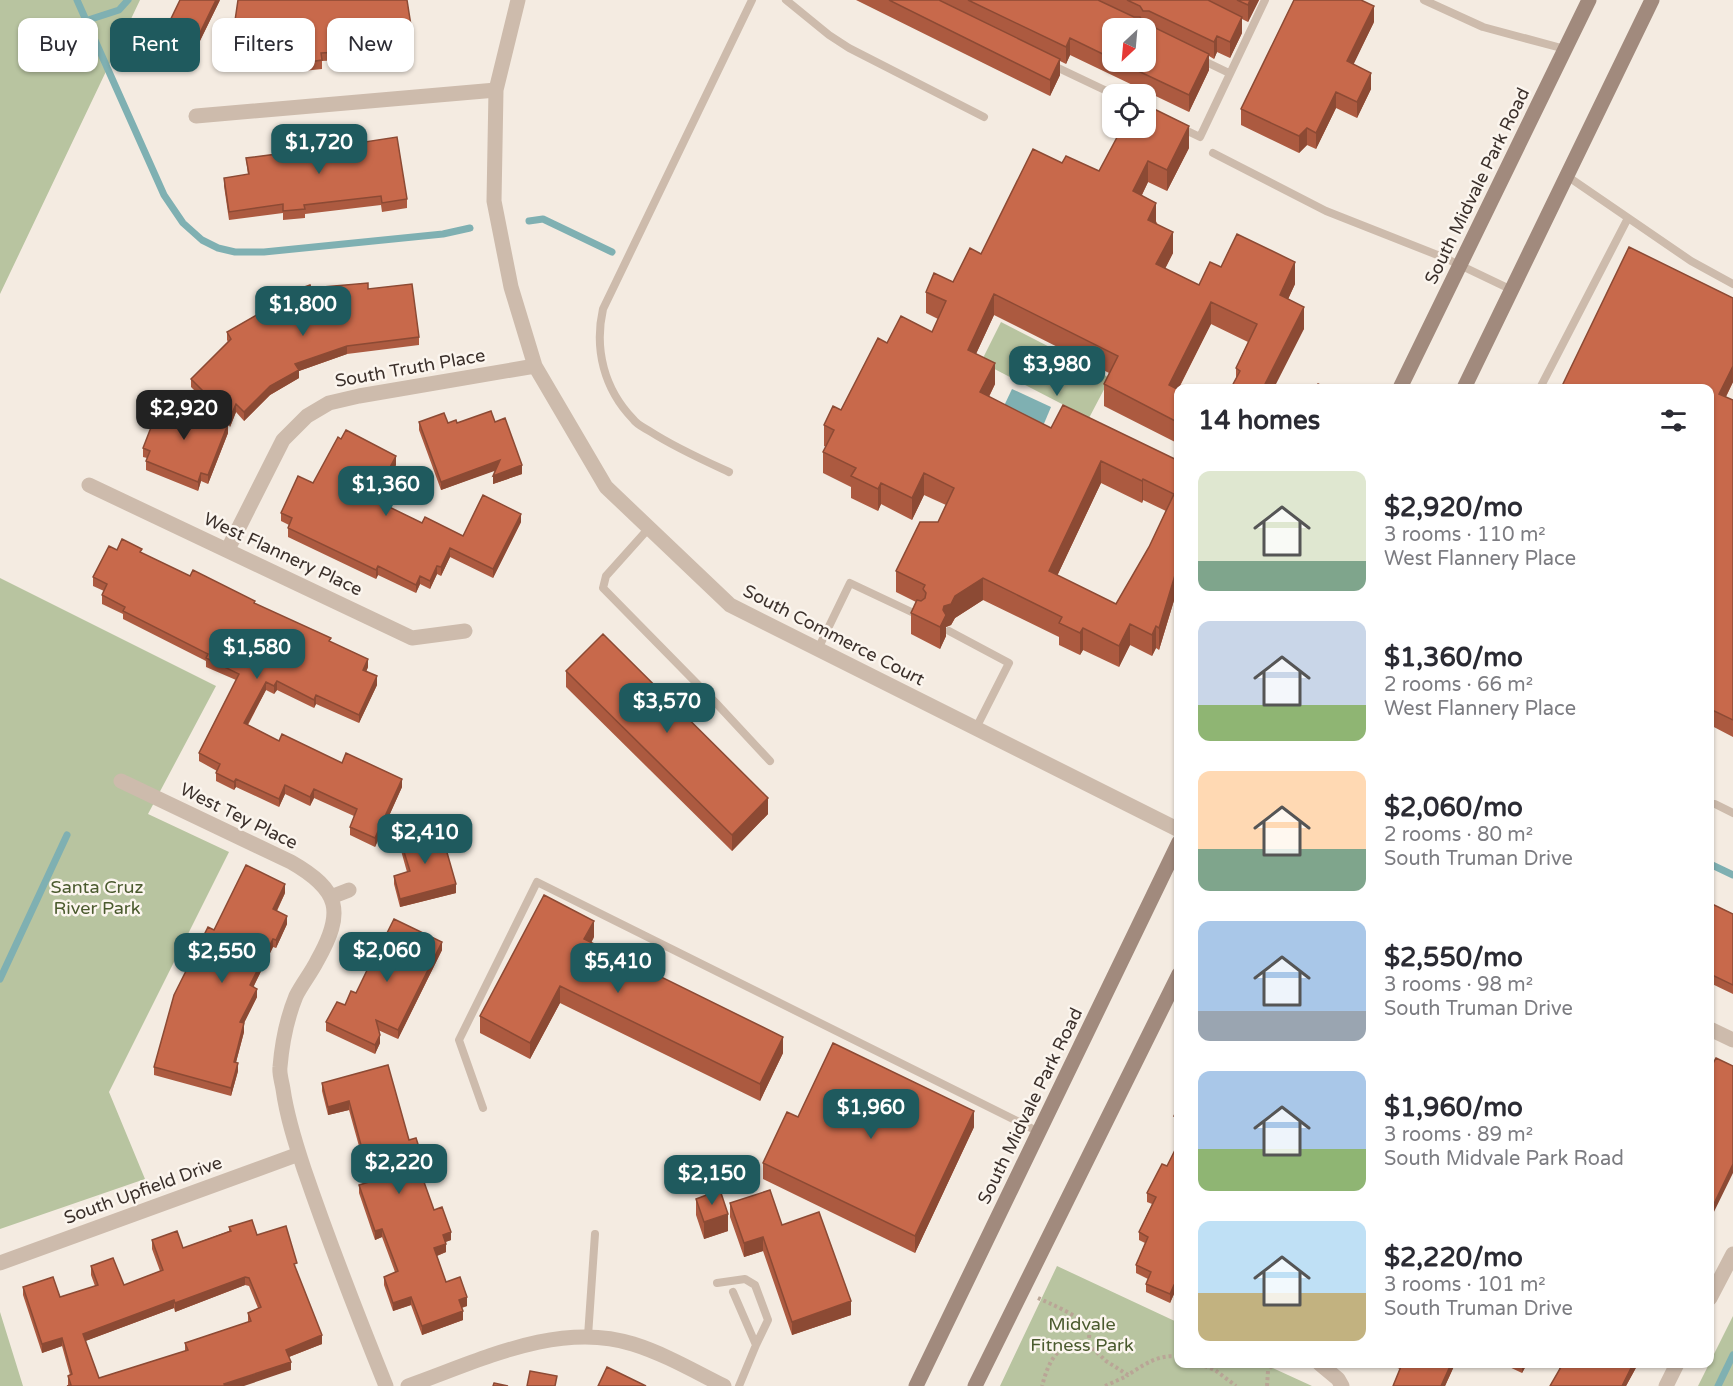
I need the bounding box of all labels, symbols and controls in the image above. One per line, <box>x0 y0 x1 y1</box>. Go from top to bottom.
chip: Buy <box>18 18 98 72</box>
chip: Rent <box>110 18 200 72</box>
chip: Filters <box>212 18 315 72</box>
chip: New <box>327 18 414 72</box>
north arrow <box>1102 18 1156 72</box>
map controls <box>1102 18 1156 138</box>
button: locate <box>1102 84 1156 138</box>
street label: South Midvale Park Road <box>1420 84 1534 288</box>
pin: $1,720 <box>270 124 368 175</box>
text: $1,720 <box>285 131 353 155</box>
pin: $1,800 <box>254 286 352 337</box>
text: $1,800 <box>269 293 337 317</box>
street label: South Truth Place <box>333 344 487 392</box>
pin: $3,980 <box>1008 346 1106 397</box>
text: $3,980 <box>1023 353 1091 377</box>
pin: $2,920 <box>135 390 233 441</box>
text: $2,920 <box>150 397 218 421</box>
icon: filters <box>1657 404 1690 437</box>
text: 14 homes <box>1198 405 1320 436</box>
pin: $1,360 <box>337 466 435 517</box>
text: $1,360 <box>352 473 420 497</box>
text: $2,920/mo <box>1384 492 1523 523</box>
icon: home <box>1246 495 1318 567</box>
street label: West Flannery Place <box>200 508 366 600</box>
text: 3 rooms · 110 m² <box>1384 523 1546 547</box>
text: West Flannery Place <box>1384 547 1576 571</box>
street label: South Commerce Court <box>740 580 929 690</box>
pin: $1,580 <box>208 629 306 680</box>
text: $1,580 <box>223 636 291 660</box>
text: $1,360/mo <box>1384 642 1523 673</box>
icon: home <box>1246 645 1318 717</box>
text: 2 rooms · 66 m² <box>1384 673 1533 697</box>
pin: $3,570 <box>618 683 716 734</box>
text: $3,570 <box>633 690 701 714</box>
text: West Flannery Place <box>1384 697 1576 721</box>
street label: West Tey Place <box>177 778 301 854</box>
text: $2,060/mo <box>1384 792 1523 823</box>
icon: home <box>1246 795 1318 867</box>
pin: $2,410 <box>376 814 474 865</box>
text: $2,410 <box>391 821 459 845</box>
text: 2 rooms · 80 m² <box>1384 823 1533 847</box>
text: South Truman Drive <box>1384 847 1573 871</box>
park label: Santa Cruz River Park <box>51 876 143 919</box>
pin: $2,060 <box>338 932 436 983</box>
pin: $2,550 <box>173 933 271 984</box>
text: $2,060 <box>353 939 421 963</box>
text: $2,550 <box>188 940 256 964</box>
text: $2,550/mo <box>1384 942 1523 973</box>
pin: $5,410 <box>569 943 667 994</box>
icon: home <box>1246 945 1318 1017</box>
text: $5,410 <box>584 950 652 974</box>
text: 3 rooms · 98 m² <box>1384 973 1533 997</box>
text: South Truman Drive <box>1384 997 1573 1021</box>
street label: South Midvale Park Road <box>973 1004 1087 1208</box>
pin: $1,960 <box>822 1089 920 1140</box>
text: $1,960/mo <box>1384 1092 1523 1123</box>
icon: home <box>1246 1095 1318 1167</box>
text: $1,960 <box>837 1096 905 1120</box>
text: 3 rooms · 89 m² <box>1384 1123 1533 1147</box>
pin: $2,220 <box>350 1144 448 1195</box>
text: South Midvale Park Road <box>1384 1147 1624 1171</box>
street label: South Upfield Drive <box>61 1151 225 1229</box>
text: $2,220 <box>365 1151 433 1175</box>
pin: $2,150 <box>663 1155 761 1206</box>
text: $2,150 <box>678 1162 746 1186</box>
text: $2,220/mo <box>1384 1242 1523 1273</box>
icon: home <box>1246 1245 1318 1317</box>
text: 3 rooms · 101 m² <box>1384 1273 1546 1297</box>
text: South Truman Drive <box>1384 1297 1573 1321</box>
park label: Midvale Fitness Park <box>1030 1313 1134 1356</box>

